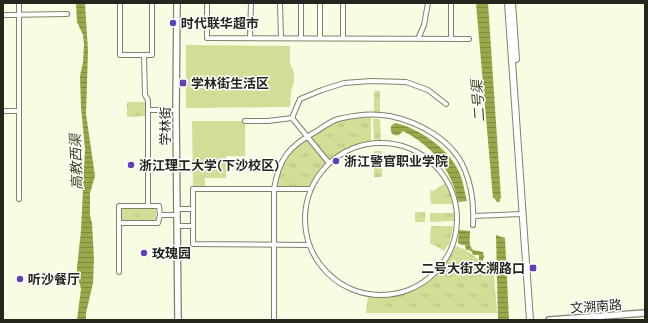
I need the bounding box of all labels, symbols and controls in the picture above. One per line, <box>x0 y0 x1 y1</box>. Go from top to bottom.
place label: 时代联华超市 <box>181 16 259 31</box>
marker: 时代联华超市 <box>168 18 178 28</box>
place label: 学林街生活区 <box>191 76 269 91</box>
water label: 二号渠 <box>468 77 488 123</box>
marker: 学林街生活区 <box>178 78 188 88</box>
street label: 学林街 <box>158 106 173 146</box>
water label: 高教西渠 <box>67 132 86 190</box>
place label: 浙江警官职业学院 <box>344 154 448 169</box>
marker: 浙江警官职业学院 <box>331 156 341 166</box>
place label: 浙江理工大学(下沙校区) <box>139 158 279 173</box>
marker: 浙江理工大学(下沙校区) <box>126 160 136 170</box>
place label: 玫瑰园 <box>152 246 191 261</box>
marker: 玫瑰园 <box>139 248 149 258</box>
place label: 二号大街文溯路口 <box>421 261 525 276</box>
marker: 二号大街文溯路口 <box>528 263 538 273</box>
place label: 听沙餐厅 <box>28 272 80 287</box>
marker: 听沙餐厅 <box>15 274 25 284</box>
street label: 文溯南路 <box>570 297 623 316</box>

